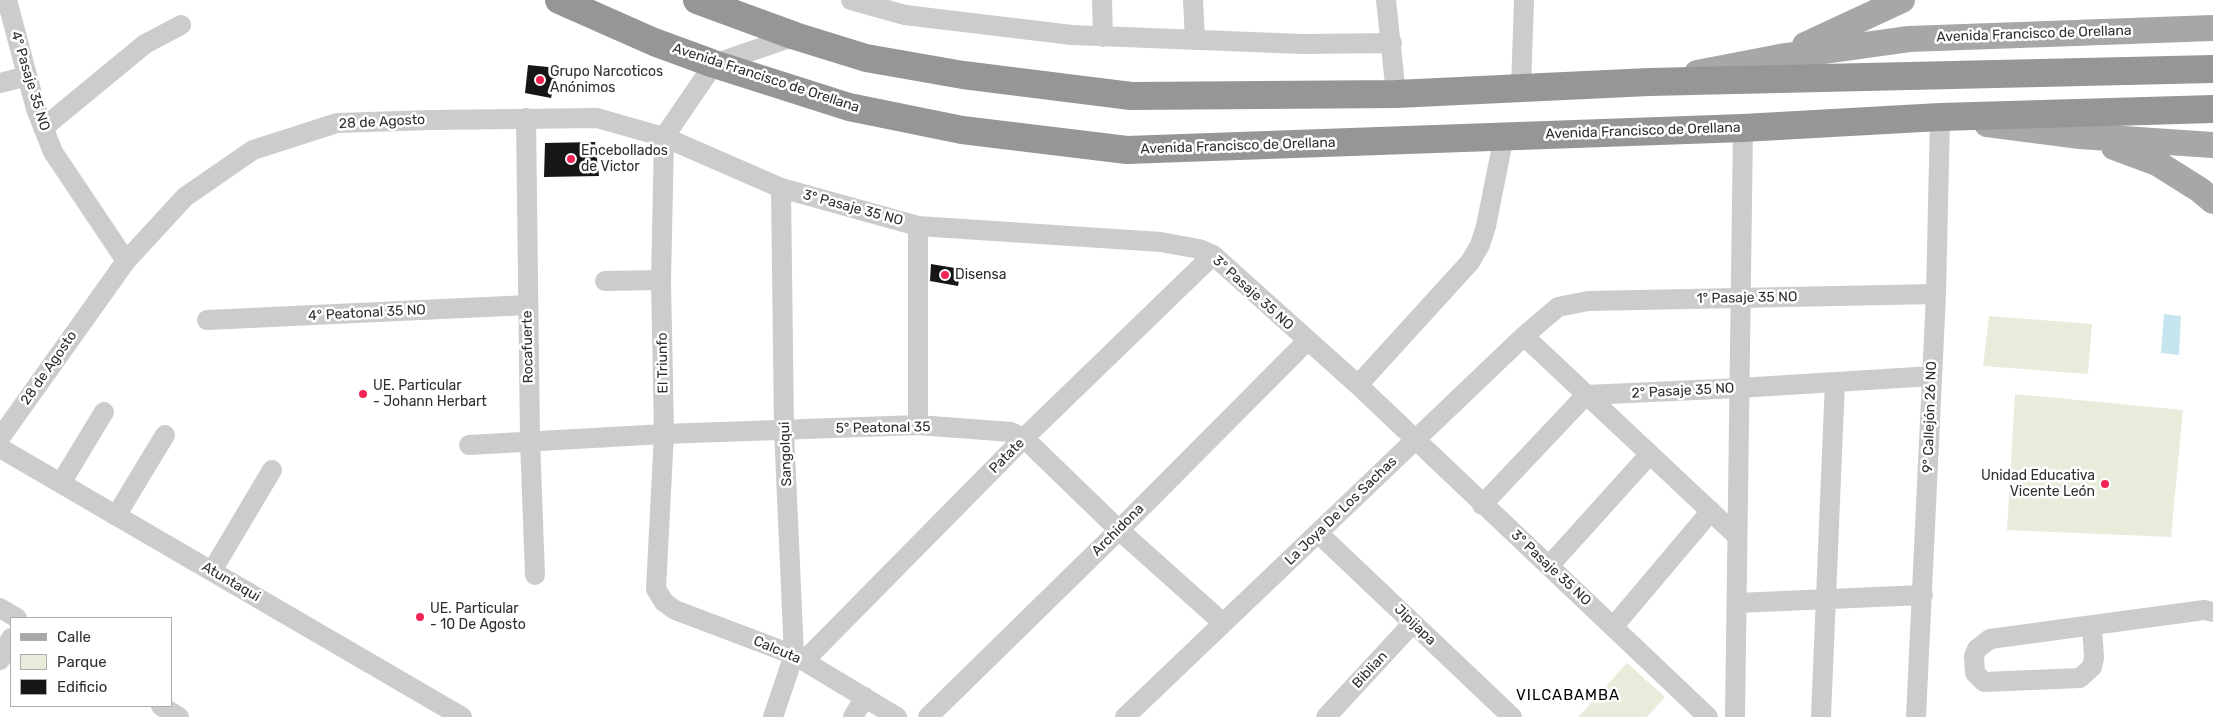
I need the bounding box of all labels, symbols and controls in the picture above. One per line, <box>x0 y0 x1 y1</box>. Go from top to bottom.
street label: Avenida Francisco de Orellana <box>1936 22 2132 46</box>
street label: 4° Pasaje 35 NO <box>7 29 53 133</box>
street label: Avenida Francisco de Orellana <box>671 40 861 116</box>
place label: Grupo Narcoticos Anónimos <box>550 64 663 96</box>
marker: Grupo Narcoticos Anónimos <box>534 74 546 86</box>
street label: 28 de Agosto <box>338 111 426 133</box>
street label: Avenida Francisco de Orellana <box>1545 119 1741 143</box>
street label: Avenida Francisco de Orellana <box>1140 134 1336 158</box>
place label: Encebollados de Victor <box>581 143 668 176</box>
marker: Encebollados de Victor <box>565 153 577 165</box>
street label: 3° Pasaje 35 NO <box>801 187 905 229</box>
street label: 3° Pasaje 35 NO <box>1209 252 1297 334</box>
place label: Disensa <box>955 267 1006 283</box>
marker: Disensa <box>939 269 951 281</box>
street label: 1° Pasaje 35 NO <box>1697 289 1797 307</box>
street label: 4° Peatonal 35 NO <box>308 302 426 324</box>
street label: Rocafuerte <box>519 310 537 384</box>
street label: 28 de Agosto <box>17 328 81 408</box>
street label: El Triunfo <box>654 332 672 394</box>
street label: 9° Callejón 26 NO <box>1920 361 1940 473</box>
place label: UE. Particular - Johann Herbart <box>373 378 487 411</box>
street label: 2° Pasaje 35 NO <box>1631 380 1735 402</box>
marker: UE. Particular - Johann Herbart <box>357 388 369 400</box>
street label: 5° Peatonal 35 <box>835 419 931 437</box>
street label: Sangolqui <box>776 421 796 487</box>
street label: Patate <box>986 435 1028 477</box>
street label: La Joya De Los Sachas <box>1282 453 1400 569</box>
place label: Unidad Educativa Vicente León <box>1981 468 2095 501</box>
marker: Unidad Educativa Vicente León <box>2099 478 2111 490</box>
street label: Archidona <box>1088 500 1148 560</box>
street label: 3° Pasaje 35 NO <box>1508 527 1594 609</box>
street label: Atuntaqui <box>199 559 263 605</box>
place label: UE. Particular - 10 De Agosto <box>430 601 526 634</box>
street label: Jipijapa <box>1391 601 1439 649</box>
marker: UE. Particular - 10 De Agosto <box>414 611 426 623</box>
legend <box>10 617 172 707</box>
text: Calle <box>57 628 91 646</box>
street label: Calcuta <box>751 633 803 667</box>
street label: Biblian <box>1349 648 1391 692</box>
text: Parque <box>57 653 107 671</box>
text: Edificio <box>57 678 107 696</box>
district label: VILCABAMBA <box>1515 687 1621 705</box>

